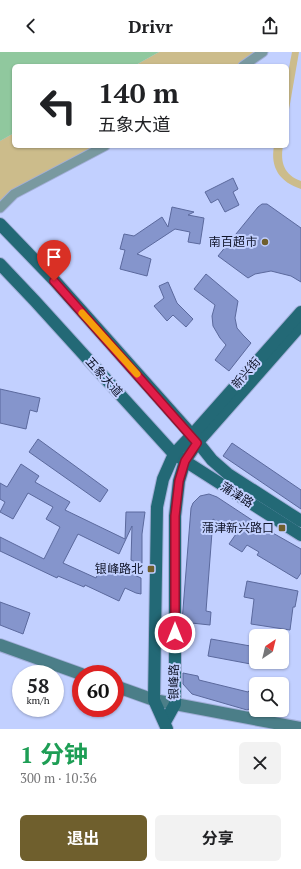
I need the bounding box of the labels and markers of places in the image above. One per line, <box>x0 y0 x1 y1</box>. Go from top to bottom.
place label: 南百超市 <box>209 234 257 249</box>
marker: 南百超市 <box>260 237 270 247</box>
pin <box>37 240 71 281</box>
place label: 蒲津新兴路口 <box>202 520 274 535</box>
marker: 蒲津新兴路口 <box>277 523 287 533</box>
place label: 银峰路北 <box>95 561 143 576</box>
marker: 银峰路北 <box>146 564 156 574</box>

